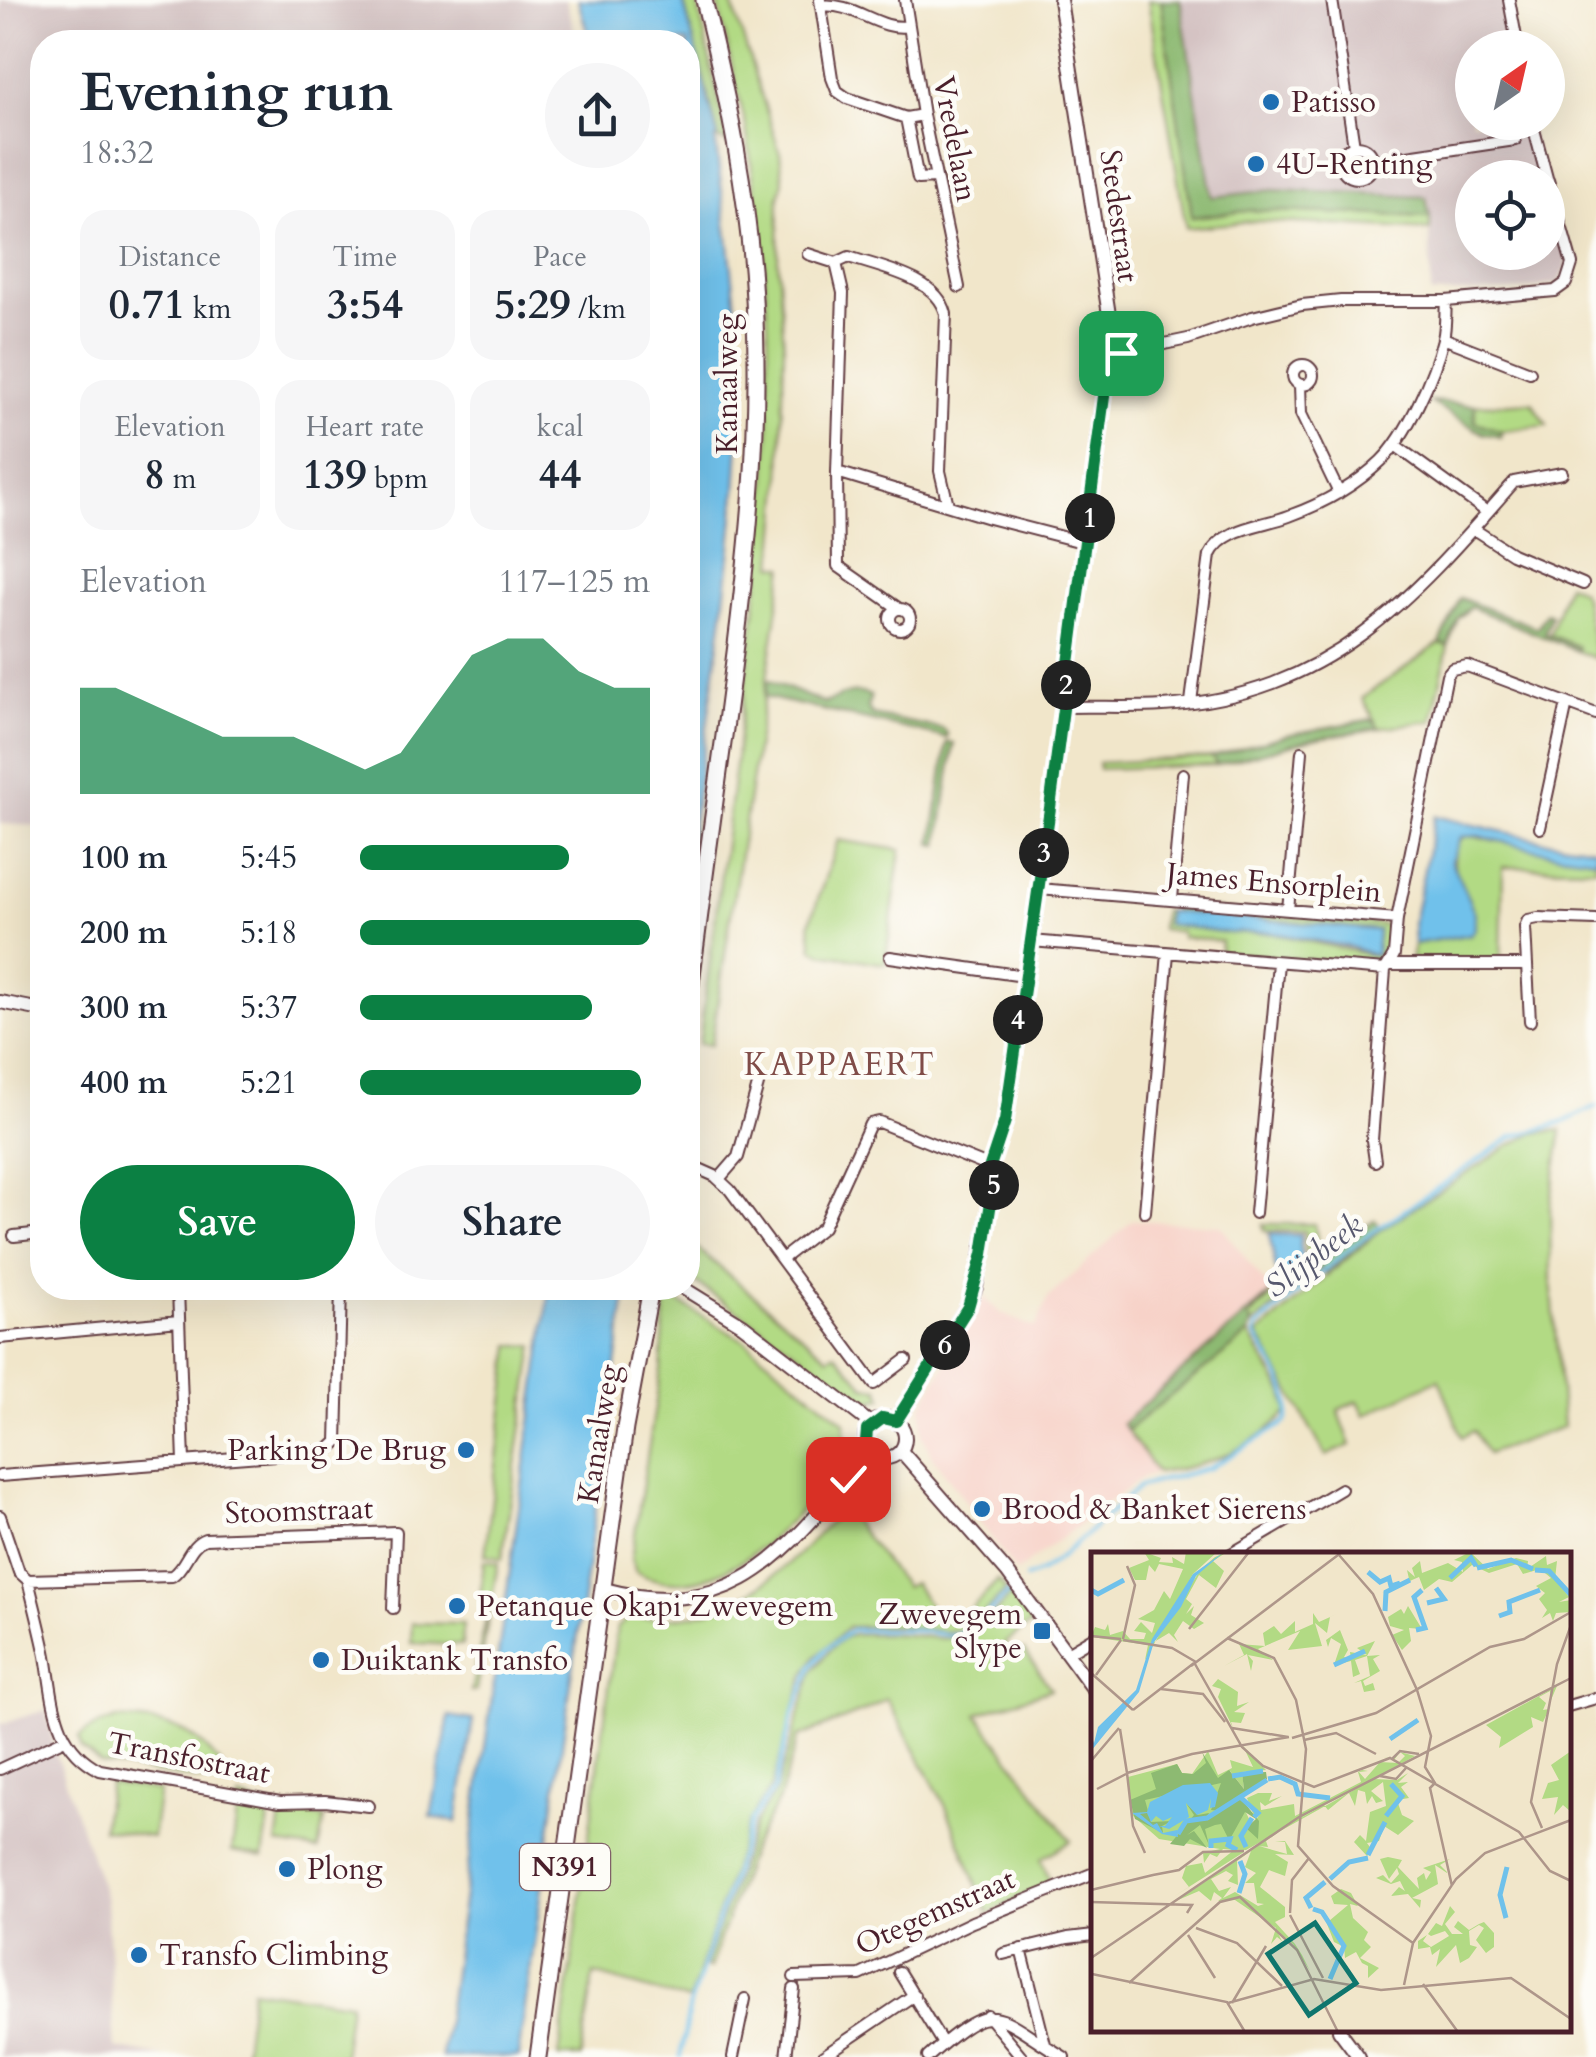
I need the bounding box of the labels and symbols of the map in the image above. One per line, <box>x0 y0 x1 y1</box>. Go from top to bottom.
north arrow <box>1455 30 1565 140</box>
street label: Vredelaan <box>923 73 987 205</box>
place label: Patisso <box>1291 82 1376 123</box>
marker: Patisso <box>1260 91 1282 113</box>
place label: 4U-Renting <box>1276 144 1433 185</box>
street label: Stedestraat <box>1089 147 1149 286</box>
marker: 4U-Renting <box>1245 153 1267 175</box>
pin <box>1079 311 1164 396</box>
street label: Kanaalweg <box>707 314 748 454</box>
pin: 1 <box>1065 493 1115 543</box>
pin: 2 <box>1041 660 1091 710</box>
pin: 3 <box>1019 828 1069 878</box>
street label: James Ensorplein <box>1161 853 1383 913</box>
pin: 4 <box>993 995 1043 1045</box>
district label: KAPPAERT <box>744 1043 936 1087</box>
pin: 5 <box>969 1160 1019 1210</box>
water label: Slijpbeek <box>1256 1204 1372 1308</box>
pin: 6 <box>920 1320 970 1370</box>
street label: Kanaalweg <box>568 1361 630 1507</box>
place label: Parking De Brug <box>227 1430 446 1471</box>
pin <box>806 1437 891 1522</box>
marker: Parking De Brug <box>455 1439 477 1461</box>
street label: Stoomstraat <box>224 1488 374 1534</box>
place label: Brood & Banket Sierens <box>1002 1489 1307 1530</box>
marker: Brood & Banket Sierens <box>971 1498 993 1520</box>
inset map <box>1091 1552 1571 2032</box>
place label: Petanque Okapi Zwevegem <box>477 1586 834 1627</box>
place label: Zwevegem Slype <box>878 1594 1023 1669</box>
marker: Petanque Okapi Zwevegem <box>446 1595 468 1617</box>
marker: Zwevegem Slype <box>1031 1620 1053 1642</box>
place label: Duiktank Transfo <box>341 1640 568 1681</box>
marker: Duiktank Transfo <box>310 1649 332 1671</box>
street label: Transfostraat <box>104 1722 274 1794</box>
road number: N391 <box>520 1844 610 1890</box>
place label: Plong <box>307 1849 383 1890</box>
marker: Plong <box>276 1858 298 1880</box>
street label: Otegemstraat <box>849 1858 1022 1965</box>
place label: Transfo Climbing <box>159 1935 388 1976</box>
marker: Transfo Climbing <box>128 1944 150 1966</box>

